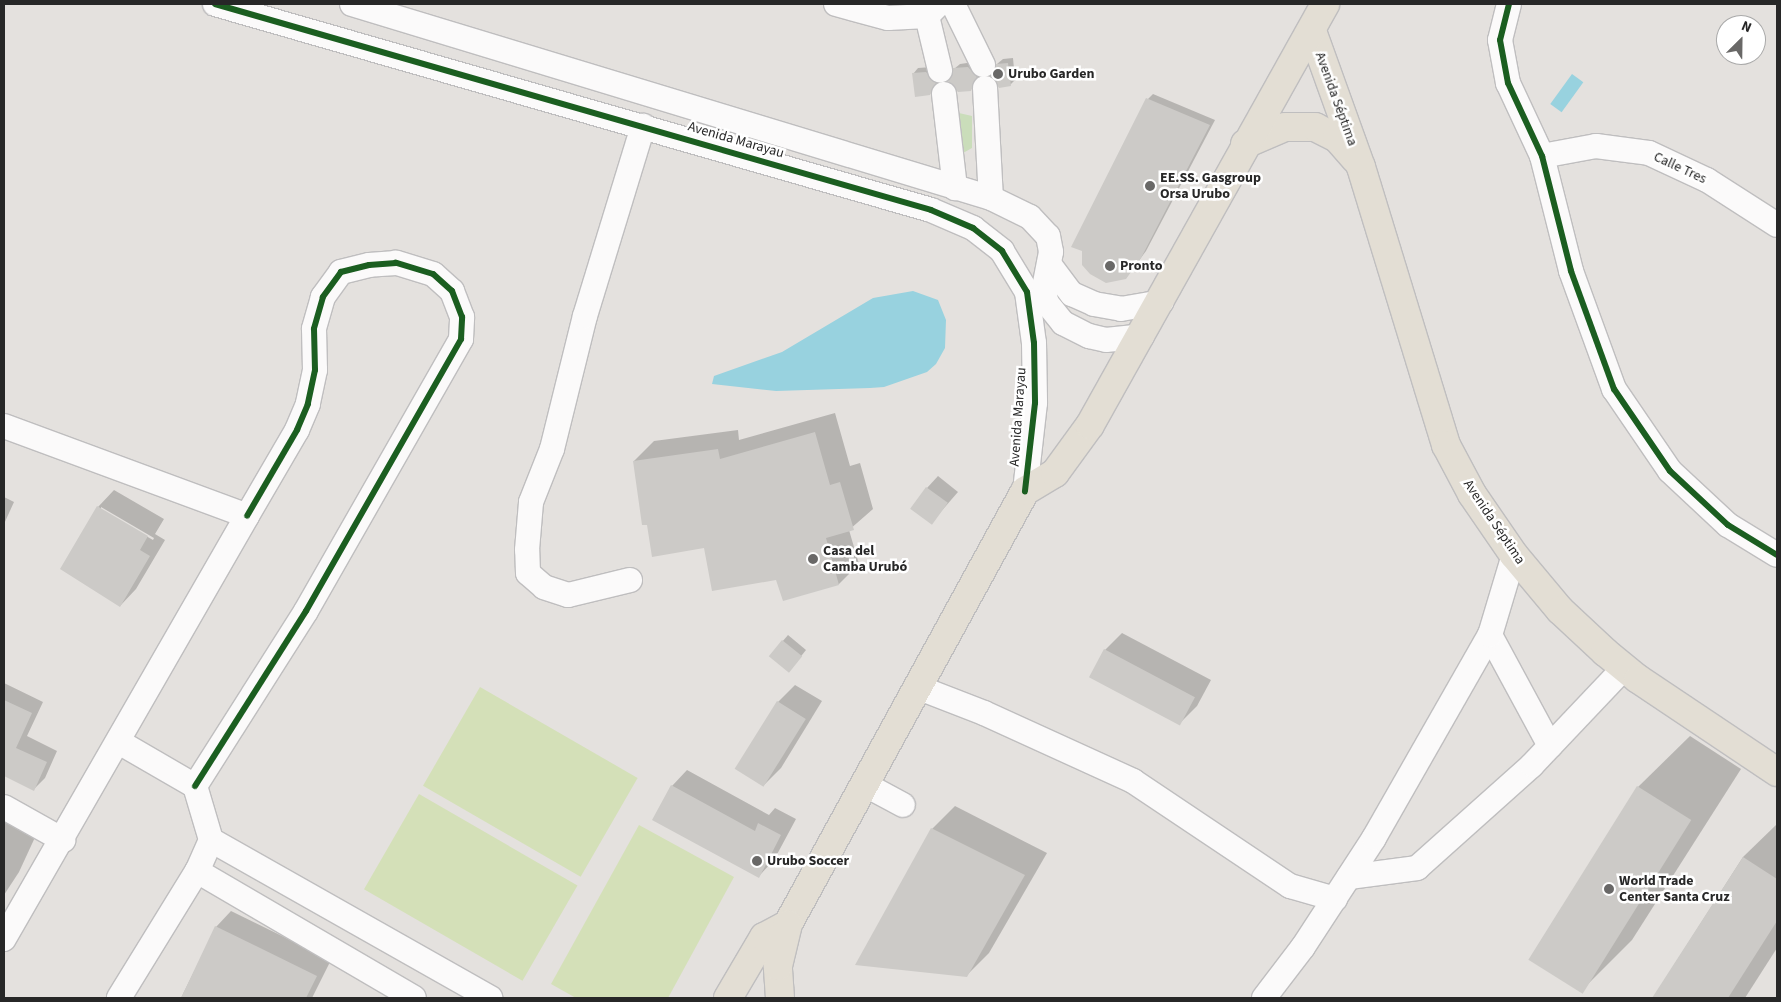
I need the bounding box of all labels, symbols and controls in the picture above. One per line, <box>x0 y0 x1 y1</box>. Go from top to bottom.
north arrow <box>1716 15 1766 65</box>
text: N <box>1738 16 1755 38</box>
street label: Avenida Séptima <box>1311 50 1361 148</box>
place label: Urubo Garden <box>1008 66 1094 82</box>
marker: Urubo Garden <box>992 68 1004 80</box>
street label: Avenida Marayau <box>686 118 786 162</box>
street label: Calle Tres <box>1651 148 1709 188</box>
place label: EE.SS. Gasgroup Orsa Urubo <box>1160 170 1261 202</box>
marker: EE.SS. Gasgroup Orsa Urubo <box>1144 180 1156 192</box>
place label: Pronto <box>1120 258 1162 274</box>
marker: Pronto <box>1104 260 1116 272</box>
street label: Avenida Marayau <box>1006 367 1030 467</box>
street label: Avenida Séptima <box>1460 476 1528 568</box>
place label: Casa del Camba Urubó <box>823 543 907 576</box>
marker: Casa del Camba Urubó <box>807 553 819 565</box>
place label: Urubo Soccer <box>767 853 849 869</box>
marker: Urubo Soccer <box>751 855 763 867</box>
place label: World Trade Center Santa Cruz <box>1619 873 1730 906</box>
marker: World Trade Center Santa Cruz <box>1603 883 1615 895</box>

